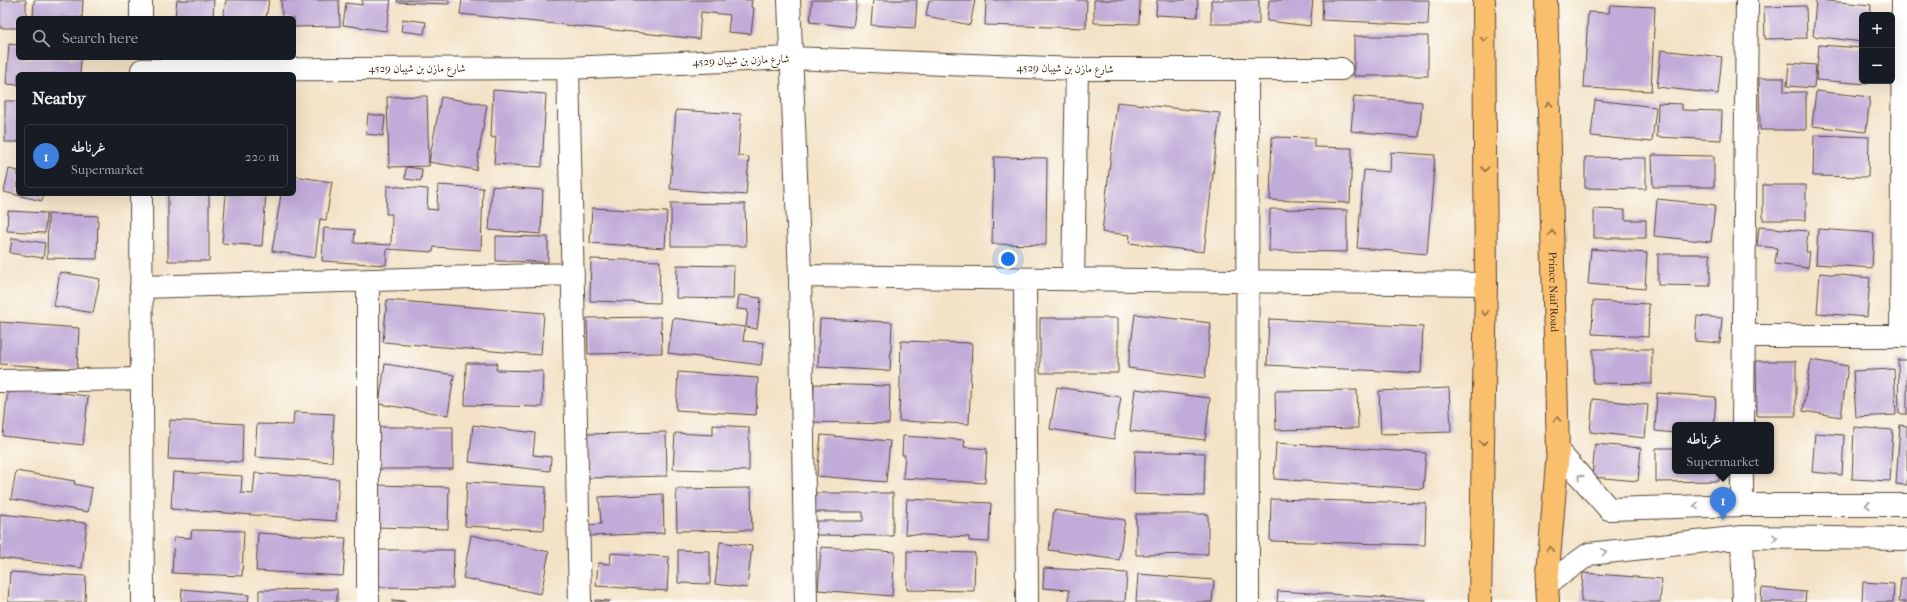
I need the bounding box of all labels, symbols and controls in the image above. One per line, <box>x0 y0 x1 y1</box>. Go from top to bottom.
map controls <box>1859 12 1895 84</box>
button: + <box>1859 12 1895 48</box>
search box <box>16 16 296 60</box>
icon: search <box>30 27 52 49</box>
text: Search here <box>62 29 138 47</box>
one-way arrow <box>1480 36 1488 42</box>
button: − <box>1859 48 1895 84</box>
street label: شارع مازن بن شيبان 4529 <box>692 52 790 72</box>
street label: شارع مازن بن شيبان 4529 <box>1016 61 1114 79</box>
street label: شارع مازن بن شيبان 4529 <box>368 62 466 78</box>
text: Nearby <box>32 88 86 108</box>
one-way arrow <box>1544 101 1553 107</box>
text: غرناطه <box>71 138 106 156</box>
text: 1 <box>44 149 48 164</box>
text: 220 m <box>245 149 279 164</box>
text: Supermarket <box>71 162 144 177</box>
one-way arrow <box>1481 166 1489 172</box>
one-way arrow <box>1548 230 1556 236</box>
your location <box>998 249 1018 269</box>
street label: Prince Naif Road <box>1546 251 1561 333</box>
one-way arrow <box>1481 310 1489 316</box>
one-way arrow <box>1553 416 1561 422</box>
popup <box>1672 422 1774 474</box>
text: غرناطه <box>1687 430 1721 448</box>
one-way arrow <box>1479 440 1487 446</box>
text: Supermarket <box>1687 454 1759 469</box>
one-way arrow <box>1578 474 1585 481</box>
pin: 1 <box>1710 487 1736 520</box>
one-way arrow <box>1865 501 1871 509</box>
one-way arrow <box>1693 502 1699 511</box>
one-way arrow <box>1772 534 1778 542</box>
one-way arrow <box>1545 546 1554 552</box>
one-way arrow <box>1601 548 1607 557</box>

